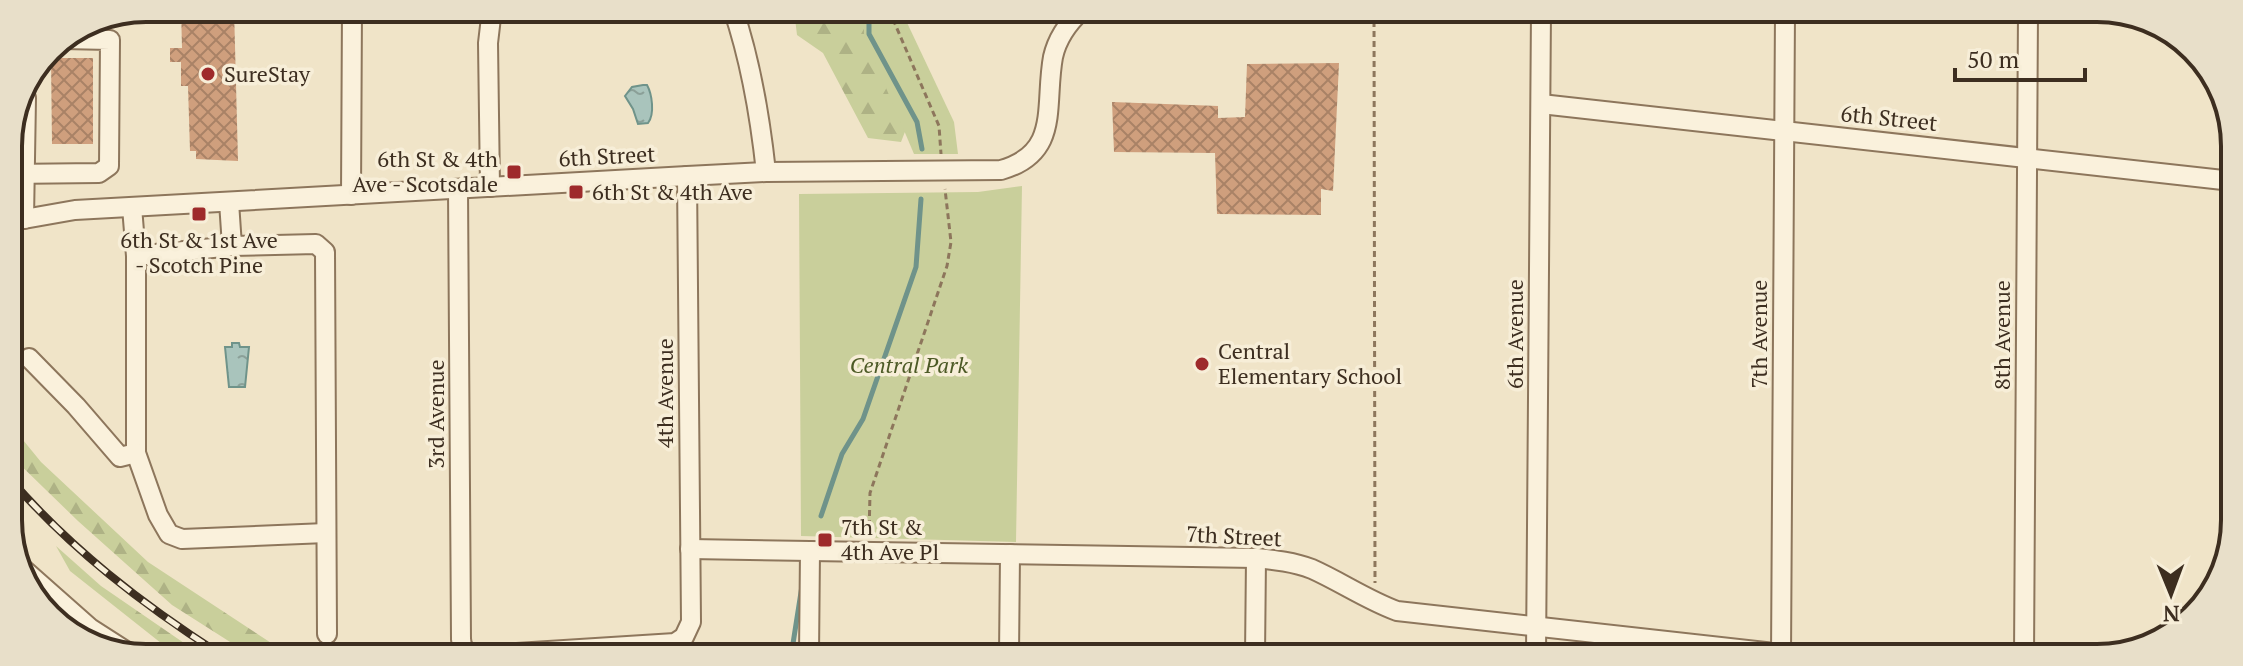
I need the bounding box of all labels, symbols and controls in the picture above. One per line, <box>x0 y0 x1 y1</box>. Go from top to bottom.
scale bar <box>1955 32 2085 82</box>
text: 50 m <box>1967 43 2019 75</box>
place label: SureStay <box>224 59 311 88</box>
marker: SureStay <box>199 65 217 83</box>
street label: 6th Street <box>1839 98 1939 137</box>
street label: 6th Street <box>558 138 656 173</box>
place label: 6th St & 4th Ave - Scotsdale <box>352 144 498 198</box>
marker: 6th St & 4th Ave - Scotsdale <box>505 163 523 181</box>
place label: 6th St & 4th Ave <box>592 177 753 206</box>
marker: 6th St & 4th Ave <box>567 183 585 201</box>
marker: 6th St & 1st Ave - Scotch Pine <box>190 205 208 223</box>
place label: 6th St & 1st Ave - Scotch Pine <box>120 225 278 279</box>
street label: 6th Avenue <box>1500 279 1529 389</box>
street label: 7th Avenue <box>1744 280 1773 388</box>
street label: 8th Avenue <box>1987 280 2016 390</box>
place label: Central Elementary School <box>1218 336 1402 390</box>
street label: 4th Avenue <box>650 338 679 448</box>
park label: Central Park <box>850 350 969 379</box>
marker: Central Elementary School <box>1193 355 1211 373</box>
street label: 3rd Avenue <box>421 359 450 469</box>
place label: 7th St & 4th Ave Pl <box>841 512 939 566</box>
street label: 7th Street <box>1185 519 1283 552</box>
marker: 7th St & 4th Ave Pl <box>816 531 834 549</box>
north arrow <box>2131 554 2211 634</box>
text: N <box>2162 600 2180 629</box>

